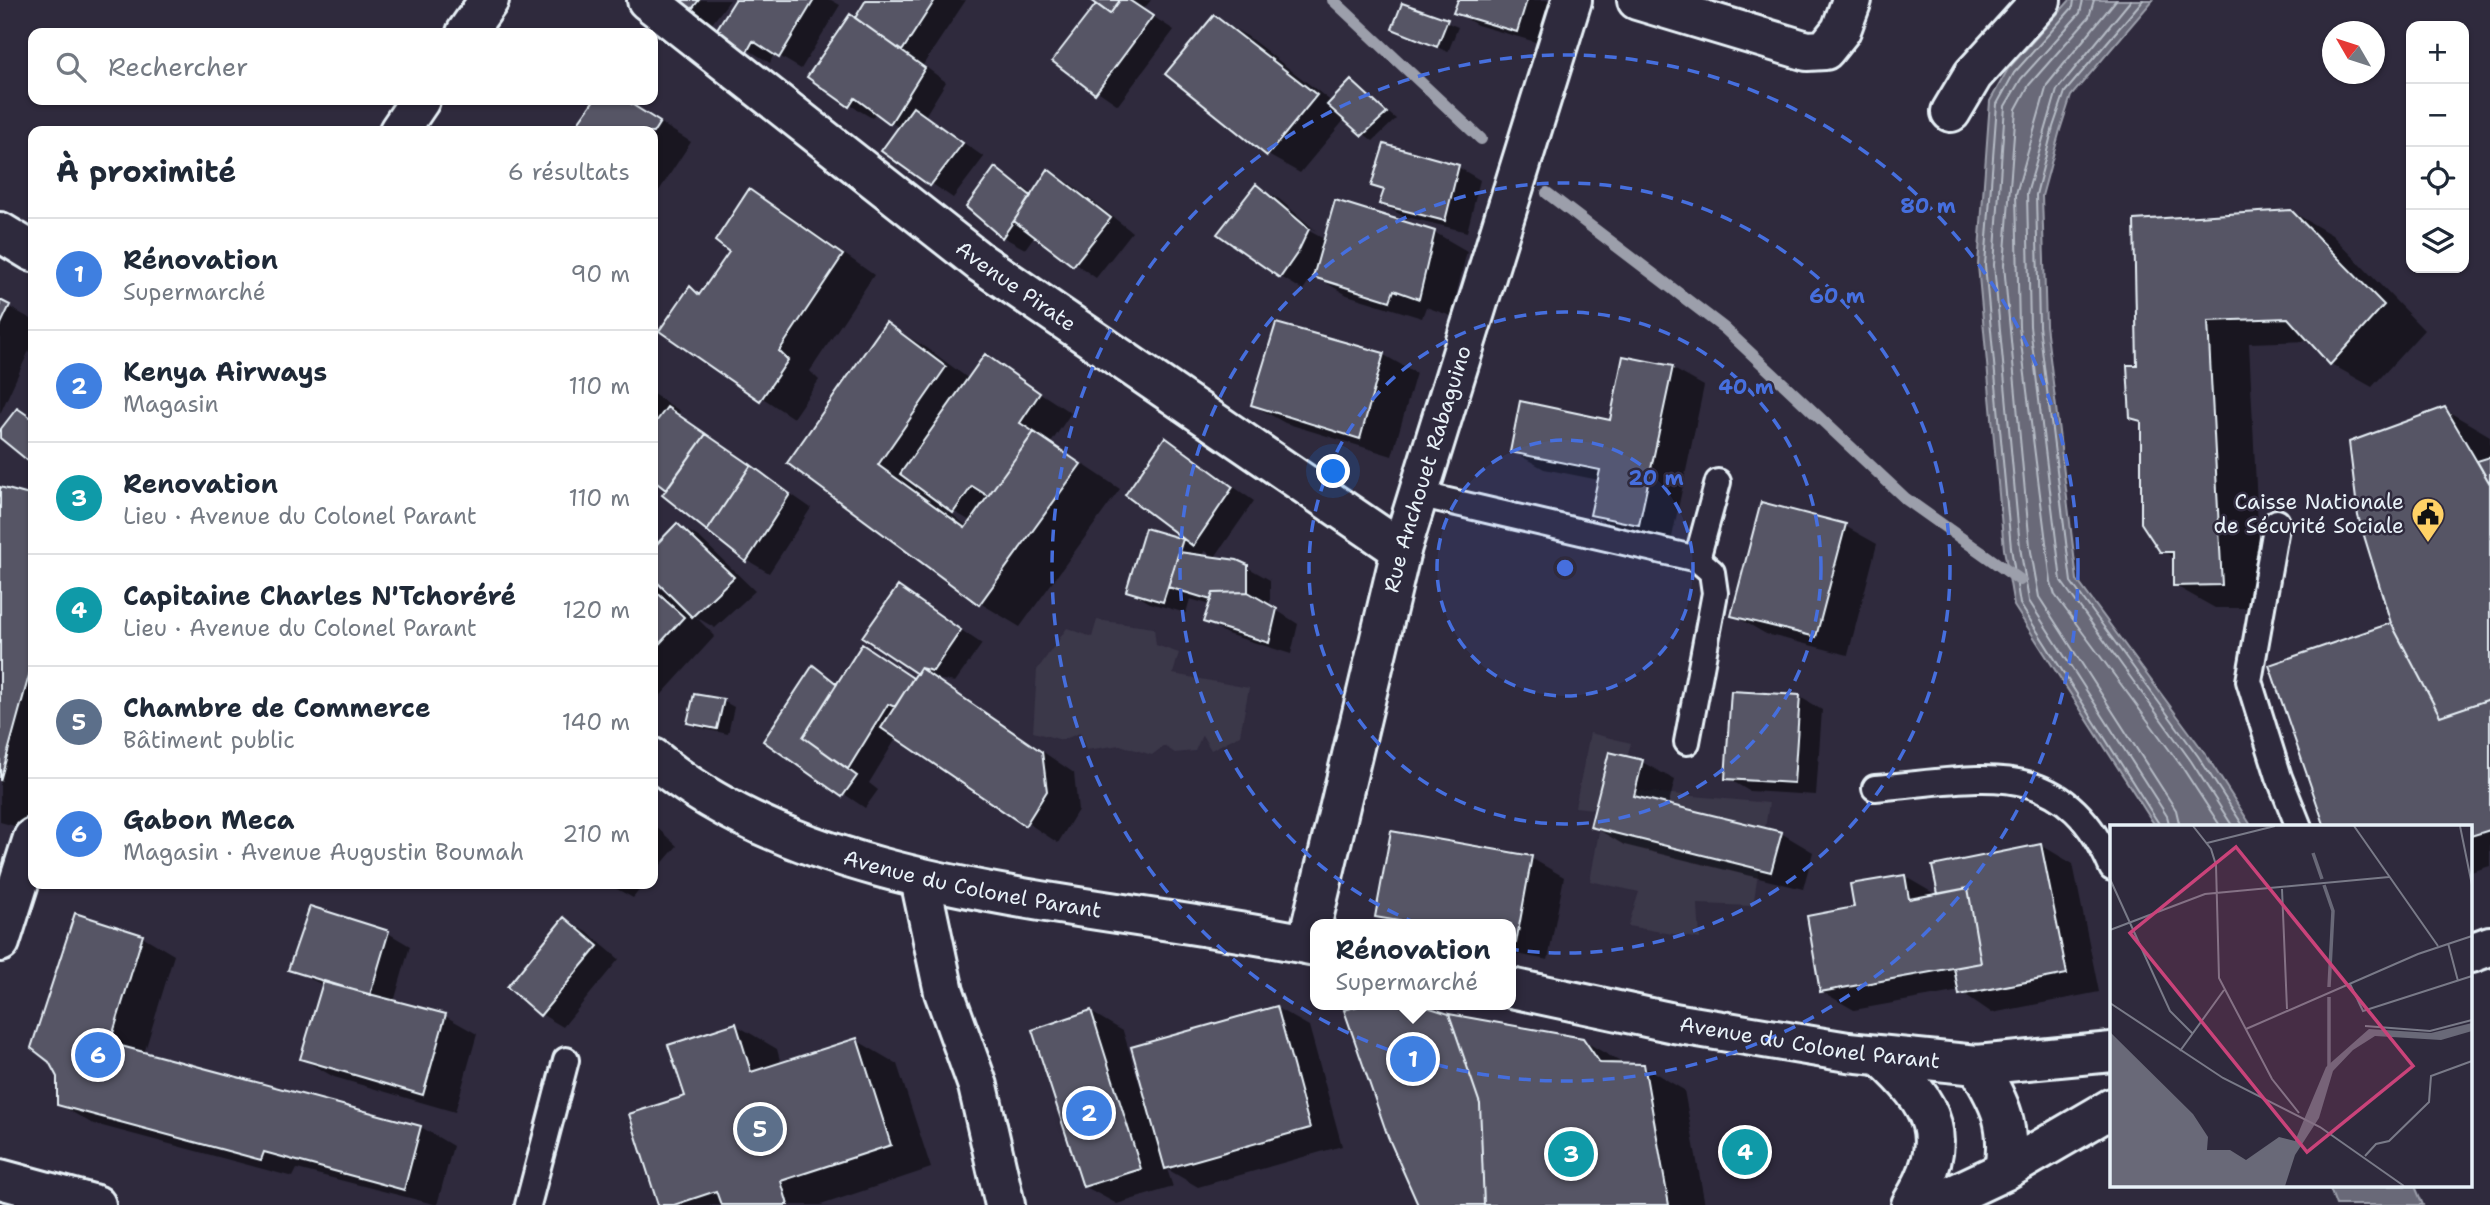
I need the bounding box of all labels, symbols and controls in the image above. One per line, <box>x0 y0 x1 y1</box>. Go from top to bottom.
north arrow <box>2322 21 2385 84</box>
map controls <box>2406 21 2469 273</box>
button: + <box>2406 21 2469 84</box>
search box <box>28 28 658 105</box>
icon: search <box>52 48 90 86</box>
text: Rechercher <box>108 49 248 84</box>
button: − <box>2406 84 2469 147</box>
button: locate <box>2406 147 2469 210</box>
text: À proximité <box>56 151 236 192</box>
text: 6 résultats <box>508 157 630 187</box>
text: 80 m <box>1900 192 1956 220</box>
button: layers <box>2406 210 2469 273</box>
street label: Avenue Pirate <box>950 234 1082 338</box>
text: Rénovation <box>123 242 278 277</box>
text: 1 <box>74 259 84 289</box>
text: 90 m <box>570 259 630 289</box>
text: Supermarché <box>123 277 266 307</box>
text: 60 m <box>1809 282 1865 310</box>
street label: Rue Anchouet Rabaguino <box>1377 342 1478 595</box>
text: Kenya Airways <box>123 354 327 389</box>
text: 2 <box>71 371 87 401</box>
text: 110 m <box>568 371 630 401</box>
text: 40 m <box>1718 373 1774 401</box>
text: Magasin <box>123 389 219 419</box>
your location <box>1316 454 1350 488</box>
text: 20 m <box>1628 464 1684 492</box>
text: Renovation <box>123 466 278 501</box>
text: 3 <box>71 483 87 513</box>
text: 110 m <box>568 483 630 513</box>
place label: Caisse Nationale de Sécurité Sociale <box>2214 488 2404 540</box>
public building icon: Caisse Nationale de Sécurité Sociale <box>2409 495 2447 544</box>
text: Lieu · Avenue du Colonel Parant <box>123 501 477 531</box>
centre of rings <box>1553 556 1577 580</box>
text: Capitaine Charles N'Tchoréré <box>123 578 516 613</box>
text: 4 <box>71 595 87 625</box>
text: 120 m <box>562 595 630 625</box>
text: Lieu · Avenue du Colonel Parant <box>123 613 477 643</box>
text: Chambre de Commerce <box>123 690 431 725</box>
text: 5 <box>72 707 86 737</box>
text: 140 m <box>562 707 630 737</box>
text: Bâtiment public <box>123 725 295 755</box>
text: Gabon Meca <box>123 802 295 837</box>
text: 6 <box>71 819 87 849</box>
text: 210 m <box>562 819 630 849</box>
inset map <box>2110 825 2472 1188</box>
text: Magasin · Avenue Augustin Boumah <box>123 837 524 867</box>
street label: Avenue du Colonel Parant <box>840 843 1103 925</box>
popup <box>1310 919 1516 1010</box>
text: Rénovation <box>1335 932 1491 967</box>
text: Supermarché <box>1335 967 1478 997</box>
street label: Avenue du Colonel Parant <box>1678 1010 1941 1075</box>
pin: 6 <box>75 1029 121 1081</box>
pin: 1 <box>1390 1033 1436 1085</box>
pin: 2 <box>1066 1087 1112 1139</box>
pin: 5 <box>737 1103 783 1155</box>
pin: 4 <box>1722 1126 1768 1178</box>
pin: 3 <box>1548 1128 1594 1180</box>

